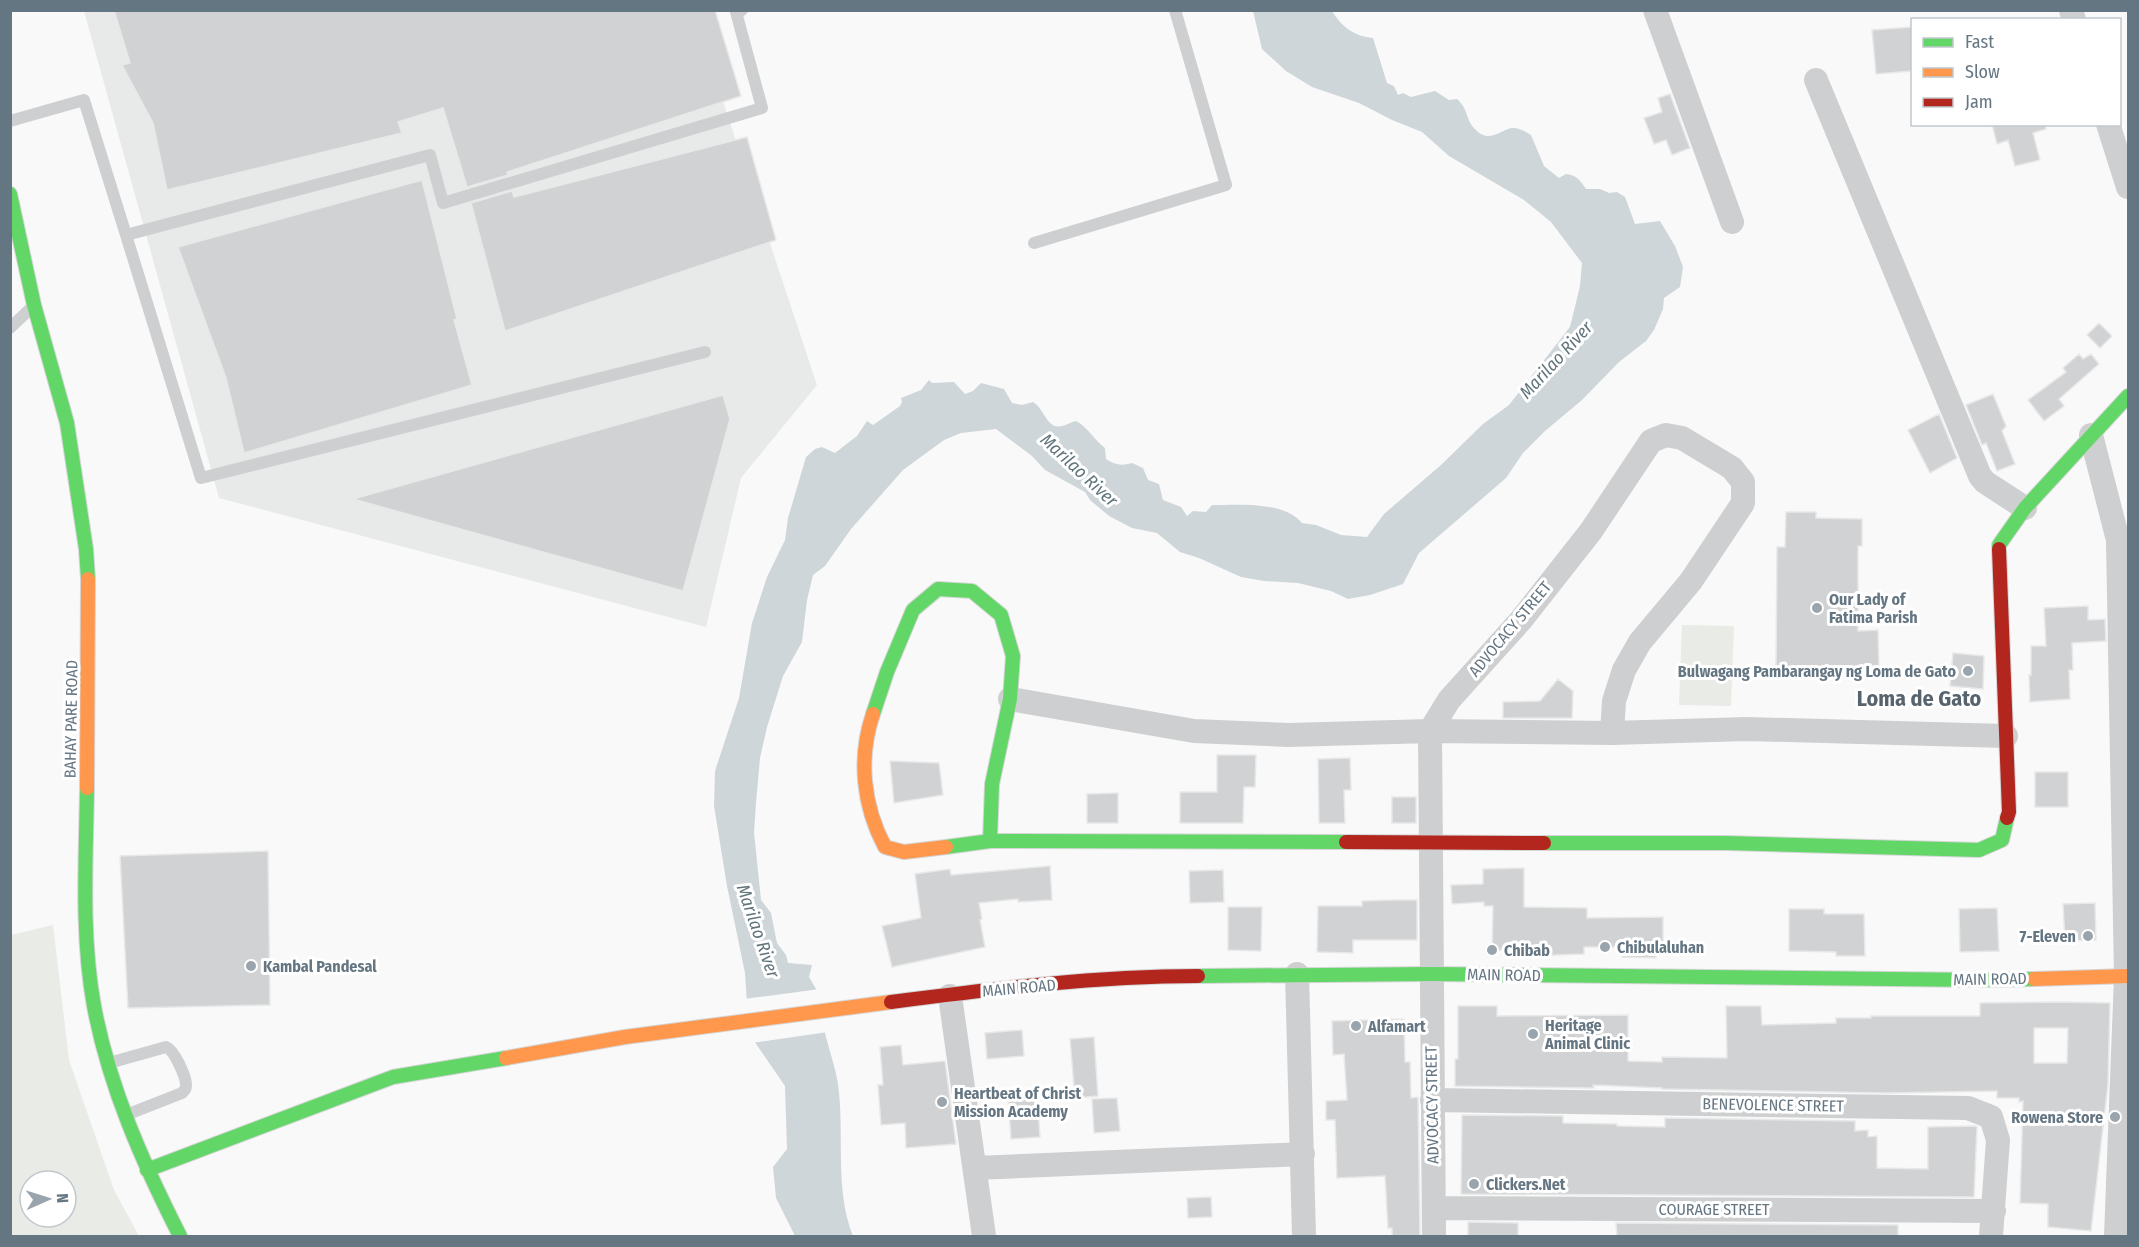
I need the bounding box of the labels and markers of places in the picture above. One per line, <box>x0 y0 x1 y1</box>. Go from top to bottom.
place label: Our Lady of Fatima Parish <box>1829 590 1918 627</box>
marker: Our Lady of Fatima Parish <box>1810 601 1824 615</box>
place label: Bulwagang Pambarangay ng Loma de Gato <box>1678 662 1956 681</box>
marker: Bulwagang Pambarangay ng Loma de Gato <box>1961 664 1975 678</box>
place label: 7-Eleven <box>2020 927 2076 946</box>
marker: 7-Eleven <box>2081 929 2095 943</box>
place label: Chibulaluhan <box>1617 938 1704 957</box>
marker: Chibulaluhan <box>1598 940 1612 954</box>
place label: Chibab <box>1504 941 1550 960</box>
marker: Chibab <box>1485 943 1499 957</box>
place label: Kambal Pandesal <box>263 957 377 976</box>
marker: Kambal Pandesal <box>244 959 258 973</box>
place label: Heritage Animal Clinic <box>1544 1016 1630 1053</box>
place label: Alfamart <box>1367 1017 1426 1036</box>
marker: Alfamart <box>1349 1019 1363 1033</box>
marker: Heritage Animal Clinic <box>1526 1027 1540 1041</box>
place label: Heartbeat of Christ Mission Academy <box>954 1084 1081 1121</box>
marker: Heartbeat of Christ Mission Academy <box>935 1095 949 1109</box>
place label: Rowena Store <box>2011 1108 2103 1127</box>
marker: Rowena Store <box>2108 1110 2122 1124</box>
place label: Clickers.Net <box>1486 1175 1566 1194</box>
marker: Clickers.Net <box>1467 1177 1481 1191</box>

